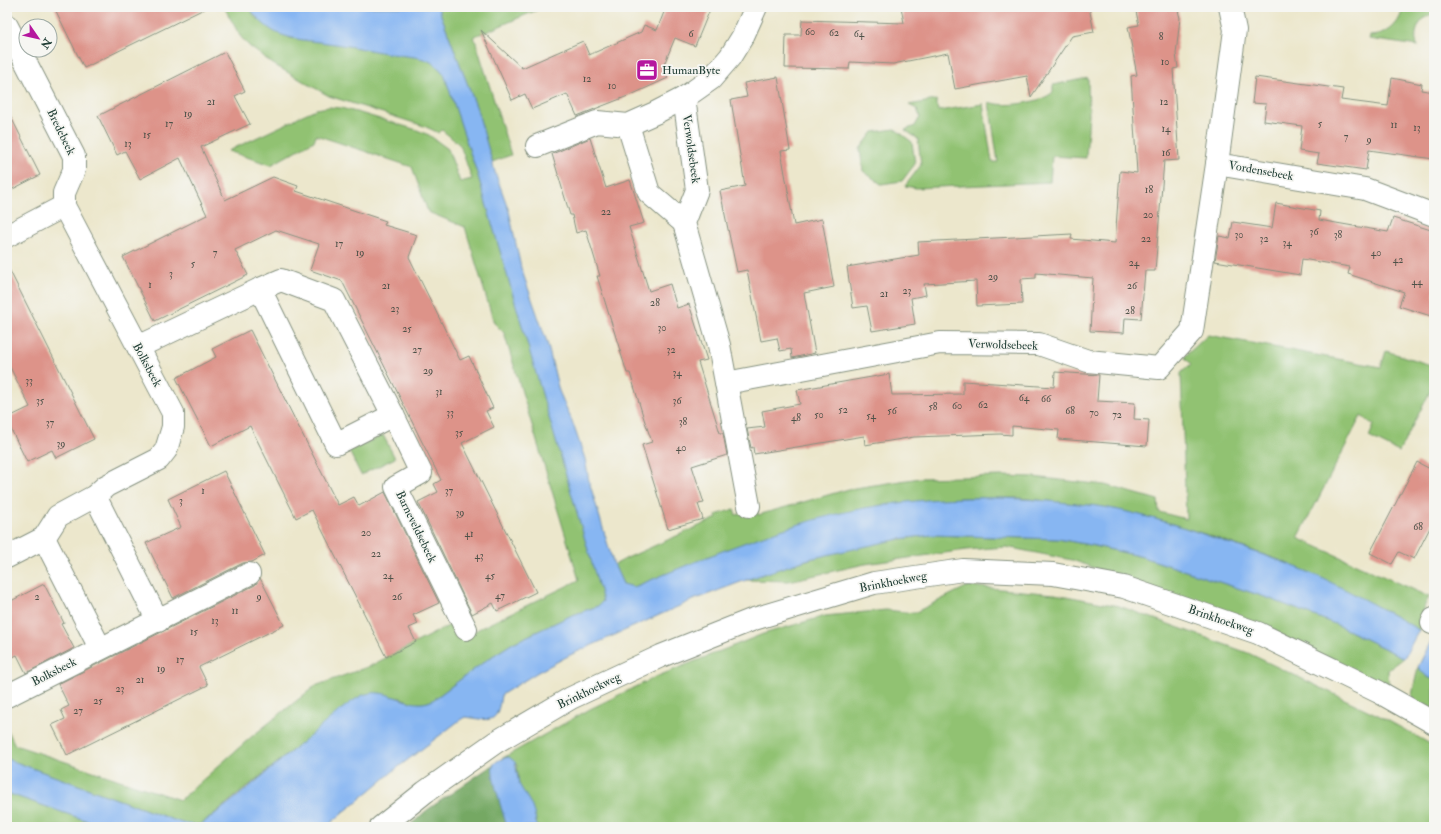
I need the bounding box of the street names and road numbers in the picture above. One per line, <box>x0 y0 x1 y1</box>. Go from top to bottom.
street label: Bredebeek <box>43 106 79 158</box>
street label: Verwoldsebeek <box>679 113 703 185</box>
street label: Vordensebeek <box>1227 158 1295 184</box>
street label: Verwoldsebeek <box>968 336 1038 354</box>
street label: Bolksbeek <box>129 340 165 390</box>
street label: Barneveldsebeek <box>392 489 440 566</box>
street label: Brinkhoekweg <box>858 568 929 596</box>
street label: Brinkhoekweg <box>1186 602 1257 639</box>
street label: Bolksbeek <box>29 654 79 690</box>
street label: Brinkhoekweg <box>555 669 624 713</box>

